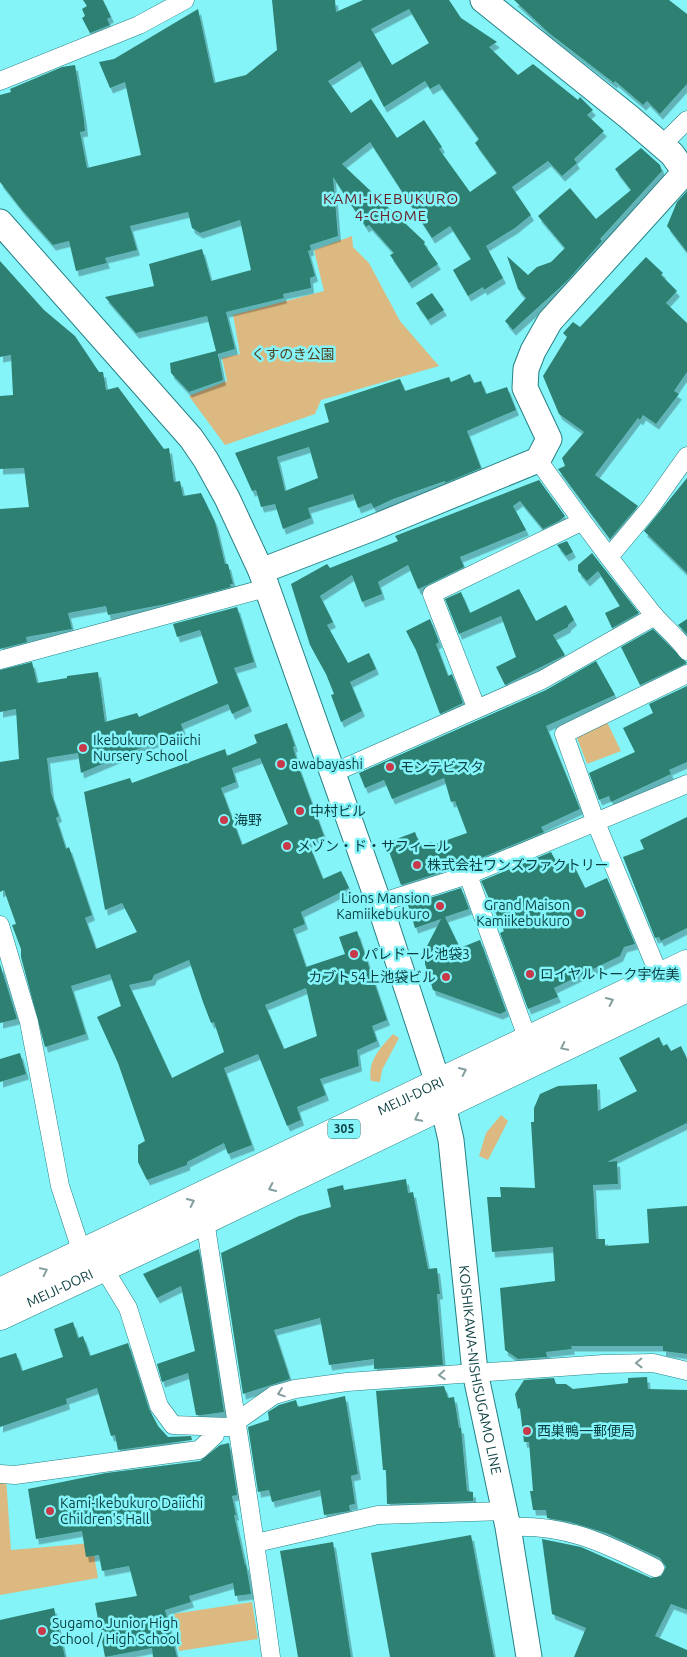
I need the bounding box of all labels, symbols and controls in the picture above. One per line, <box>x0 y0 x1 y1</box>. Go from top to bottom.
district label: KAMI-IKEBUKURO 4-CHOME <box>323 190 459 224</box>
park label: くすのき公園 <box>251 346 335 362</box>
place label: Ikebukuro Daiichi Nursery School <box>93 732 201 764</box>
marker: Ikebukuro Daiichi Nursery School <box>77 742 89 754</box>
place label: awabayashi <box>291 756 363 772</box>
marker: awabayashi <box>275 758 287 770</box>
place label: モンテビスタ <box>400 759 484 775</box>
marker: モンテビスタ <box>384 761 396 773</box>
place label: 中村ビル <box>310 803 366 819</box>
marker: 中村ビル <box>294 805 306 817</box>
place label: 海野 <box>234 812 262 828</box>
marker: 海野 <box>218 814 230 826</box>
place label: メゾン・ド・サフィール <box>297 838 451 854</box>
marker: メゾン・ド・サフィール <box>281 840 293 852</box>
place label: 株式会社ワンズファクトリー <box>427 857 609 873</box>
marker: 株式会社ワンズファクトリー <box>411 859 423 871</box>
place label: Lions Mansion Kamiikebukuro <box>336 890 430 922</box>
place label: Grand Maison Kamiikebukuro <box>476 897 570 929</box>
marker: Lions Mansion Kamiikebukuro <box>434 900 446 912</box>
marker: Grand Maison Kamiikebukuro <box>574 907 586 919</box>
place label: パレドール池袋3 <box>364 946 470 962</box>
marker: パレドール池袋3 <box>348 948 360 960</box>
place label: ロイヤルトーク宇佐美 <box>540 966 680 982</box>
marker: ロイヤルトーク宇佐美 <box>524 968 536 980</box>
place label: カブト54上池袋ビル <box>308 969 436 985</box>
marker: カブト54上池袋ビル <box>440 971 452 983</box>
one-way arrow <box>605 997 614 1007</box>
one-way arrow <box>560 1041 569 1051</box>
one-way arrow <box>458 1067 467 1077</box>
street label: MEIJI-DORI <box>375 1073 446 1119</box>
one-way arrow <box>414 1112 423 1122</box>
road number: 305 <box>328 1120 360 1138</box>
one-way arrow <box>268 1182 277 1192</box>
one-way arrow <box>186 1197 195 1208</box>
street label: KOISHIKAWA-NISHISUGAMO LINE <box>456 1265 505 1476</box>
street label: MEIJI-DORI <box>24 1266 95 1310</box>
one-way arrow <box>39 1267 48 1277</box>
one-way arrow <box>635 1358 643 1369</box>
one-way arrow <box>438 1369 446 1380</box>
one-way arrow <box>277 1387 286 1397</box>
place label: 西巣鴨一郵便局 <box>537 1423 635 1439</box>
marker: 西巣鴨一郵便局 <box>521 1425 533 1437</box>
place label: Kami-Ikebukuro Daiichi Children's Hall <box>60 1495 203 1527</box>
marker: Kami-Ikebukuro Daiichi Children's Hall <box>44 1505 56 1517</box>
place label: Sugamo Junior High School / High School <box>52 1615 180 1647</box>
marker: Sugamo Junior High School / High School <box>36 1625 48 1637</box>

